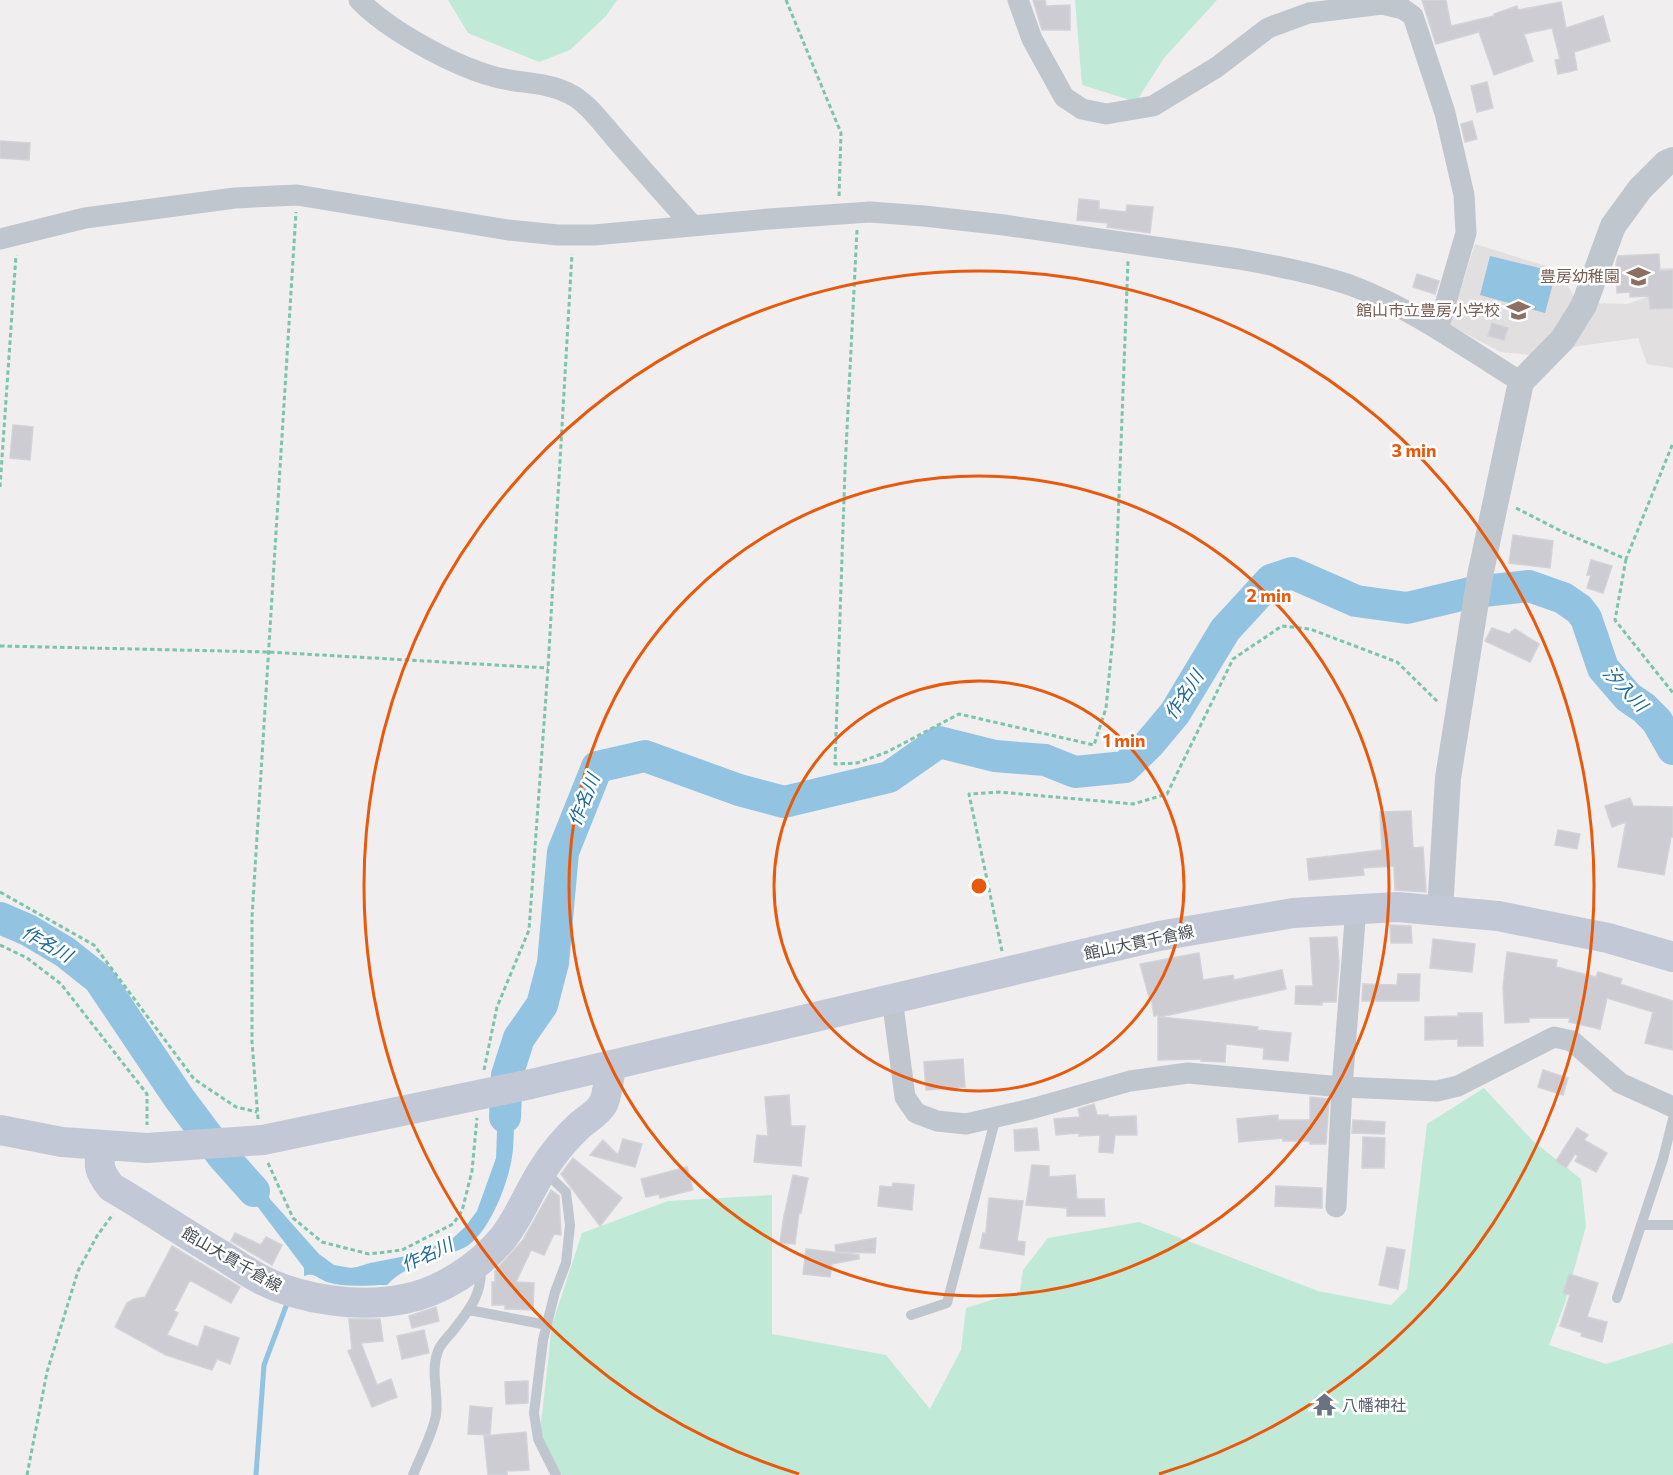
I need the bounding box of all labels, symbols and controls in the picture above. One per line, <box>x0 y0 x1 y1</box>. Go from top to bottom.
school or university icon: 豊房幼稚園 <box>1625 263 1651 289</box>
place label: 豊房幼稚園 <box>1540 266 1620 285</box>
school or university icon: 館山市立豊房小学校 <box>1505 297 1531 323</box>
place label: 館山市立豊房小学校 <box>1356 300 1500 319</box>
text: 3 min <box>1391 439 1437 461</box>
text: 2 min <box>1247 584 1291 606</box>
water label: 汐入川 <box>1599 661 1654 717</box>
water label: 作名川 <box>1159 664 1209 723</box>
text: 1 min <box>1103 729 1145 751</box>
water label: 作名川 <box>563 769 604 829</box>
centre of rings <box>969 876 989 896</box>
water label: 作名川 <box>19 920 78 967</box>
street label: 館山大貫千倉線 <box>1082 921 1196 962</box>
street label: 館山大貫千倉線 <box>179 1222 286 1295</box>
water label: 作名川 <box>397 1232 458 1275</box>
temple icon: 八幡神社 <box>1311 1392 1337 1418</box>
place label: 八幡神社 <box>1342 1395 1406 1414</box>

